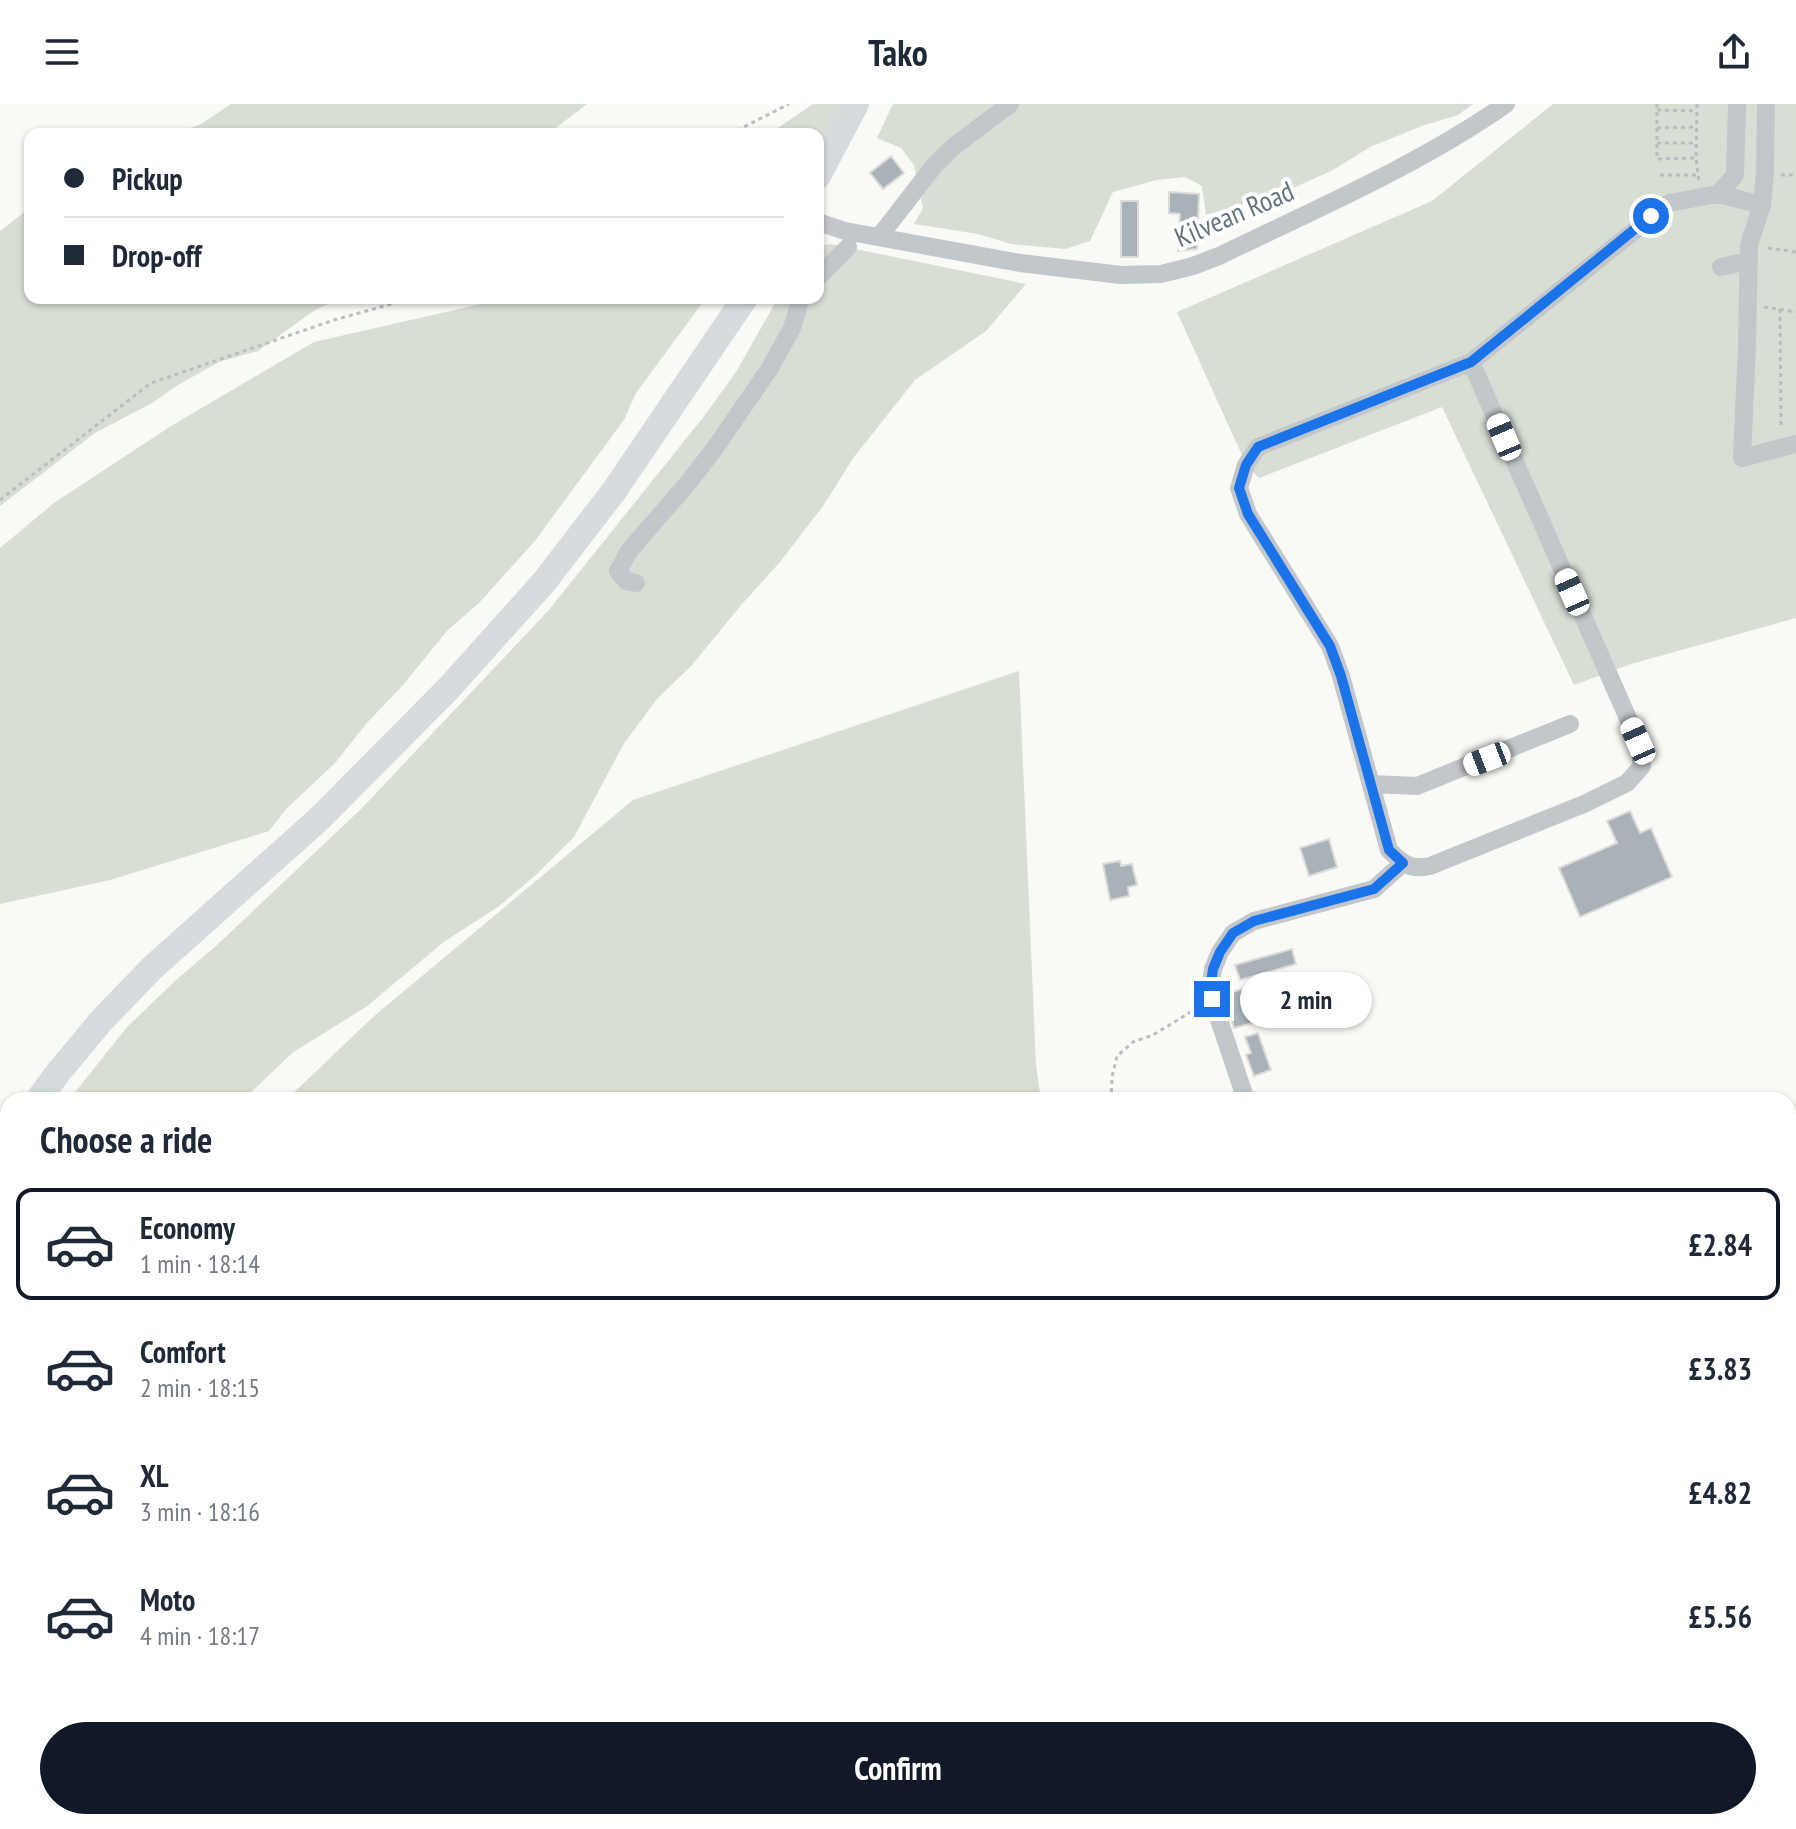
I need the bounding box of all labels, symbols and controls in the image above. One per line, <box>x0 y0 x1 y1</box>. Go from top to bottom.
text: Tako <box>868 29 928 76</box>
icon: menu <box>40 30 84 74</box>
icon: share <box>1712 30 1756 74</box>
text: Pickup <box>112 159 183 198</box>
street label: Kilvean Road <box>1169 172 1299 255</box>
route start <box>1633 198 1669 234</box>
text: Drop-off <box>112 236 202 275</box>
car <box>1484 410 1524 464</box>
car <box>1551 565 1593 619</box>
car <box>1617 714 1659 768</box>
car <box>1460 739 1514 779</box>
callout: 2 min <box>1240 971 1372 1027</box>
route end <box>1194 981 1230 1017</box>
text: 2 min <box>1280 983 1332 1016</box>
text: Choose a ride <box>40 1116 212 1163</box>
icon: car <box>44 1208 116 1280</box>
text: Economy <box>140 1208 235 1247</box>
text: £2.84 <box>1688 1225 1752 1264</box>
text: 1 min · 18:14 <box>140 1247 260 1280</box>
icon: car <box>44 1332 116 1404</box>
text: Comfort <box>140 1332 226 1371</box>
text: £3.83 <box>1688 1349 1752 1388</box>
text: 2 min · 18:15 <box>140 1371 260 1404</box>
icon: car <box>44 1456 116 1528</box>
text: XL <box>140 1456 169 1495</box>
text: £4.82 <box>1688 1473 1752 1512</box>
text: 3 min · 18:16 <box>140 1495 260 1528</box>
icon: car <box>44 1580 116 1652</box>
text: Moto <box>140 1580 195 1619</box>
text: £5.56 <box>1688 1597 1752 1636</box>
text: 4 min · 18:17 <box>140 1619 260 1652</box>
button: Confirm <box>40 1722 1756 1814</box>

